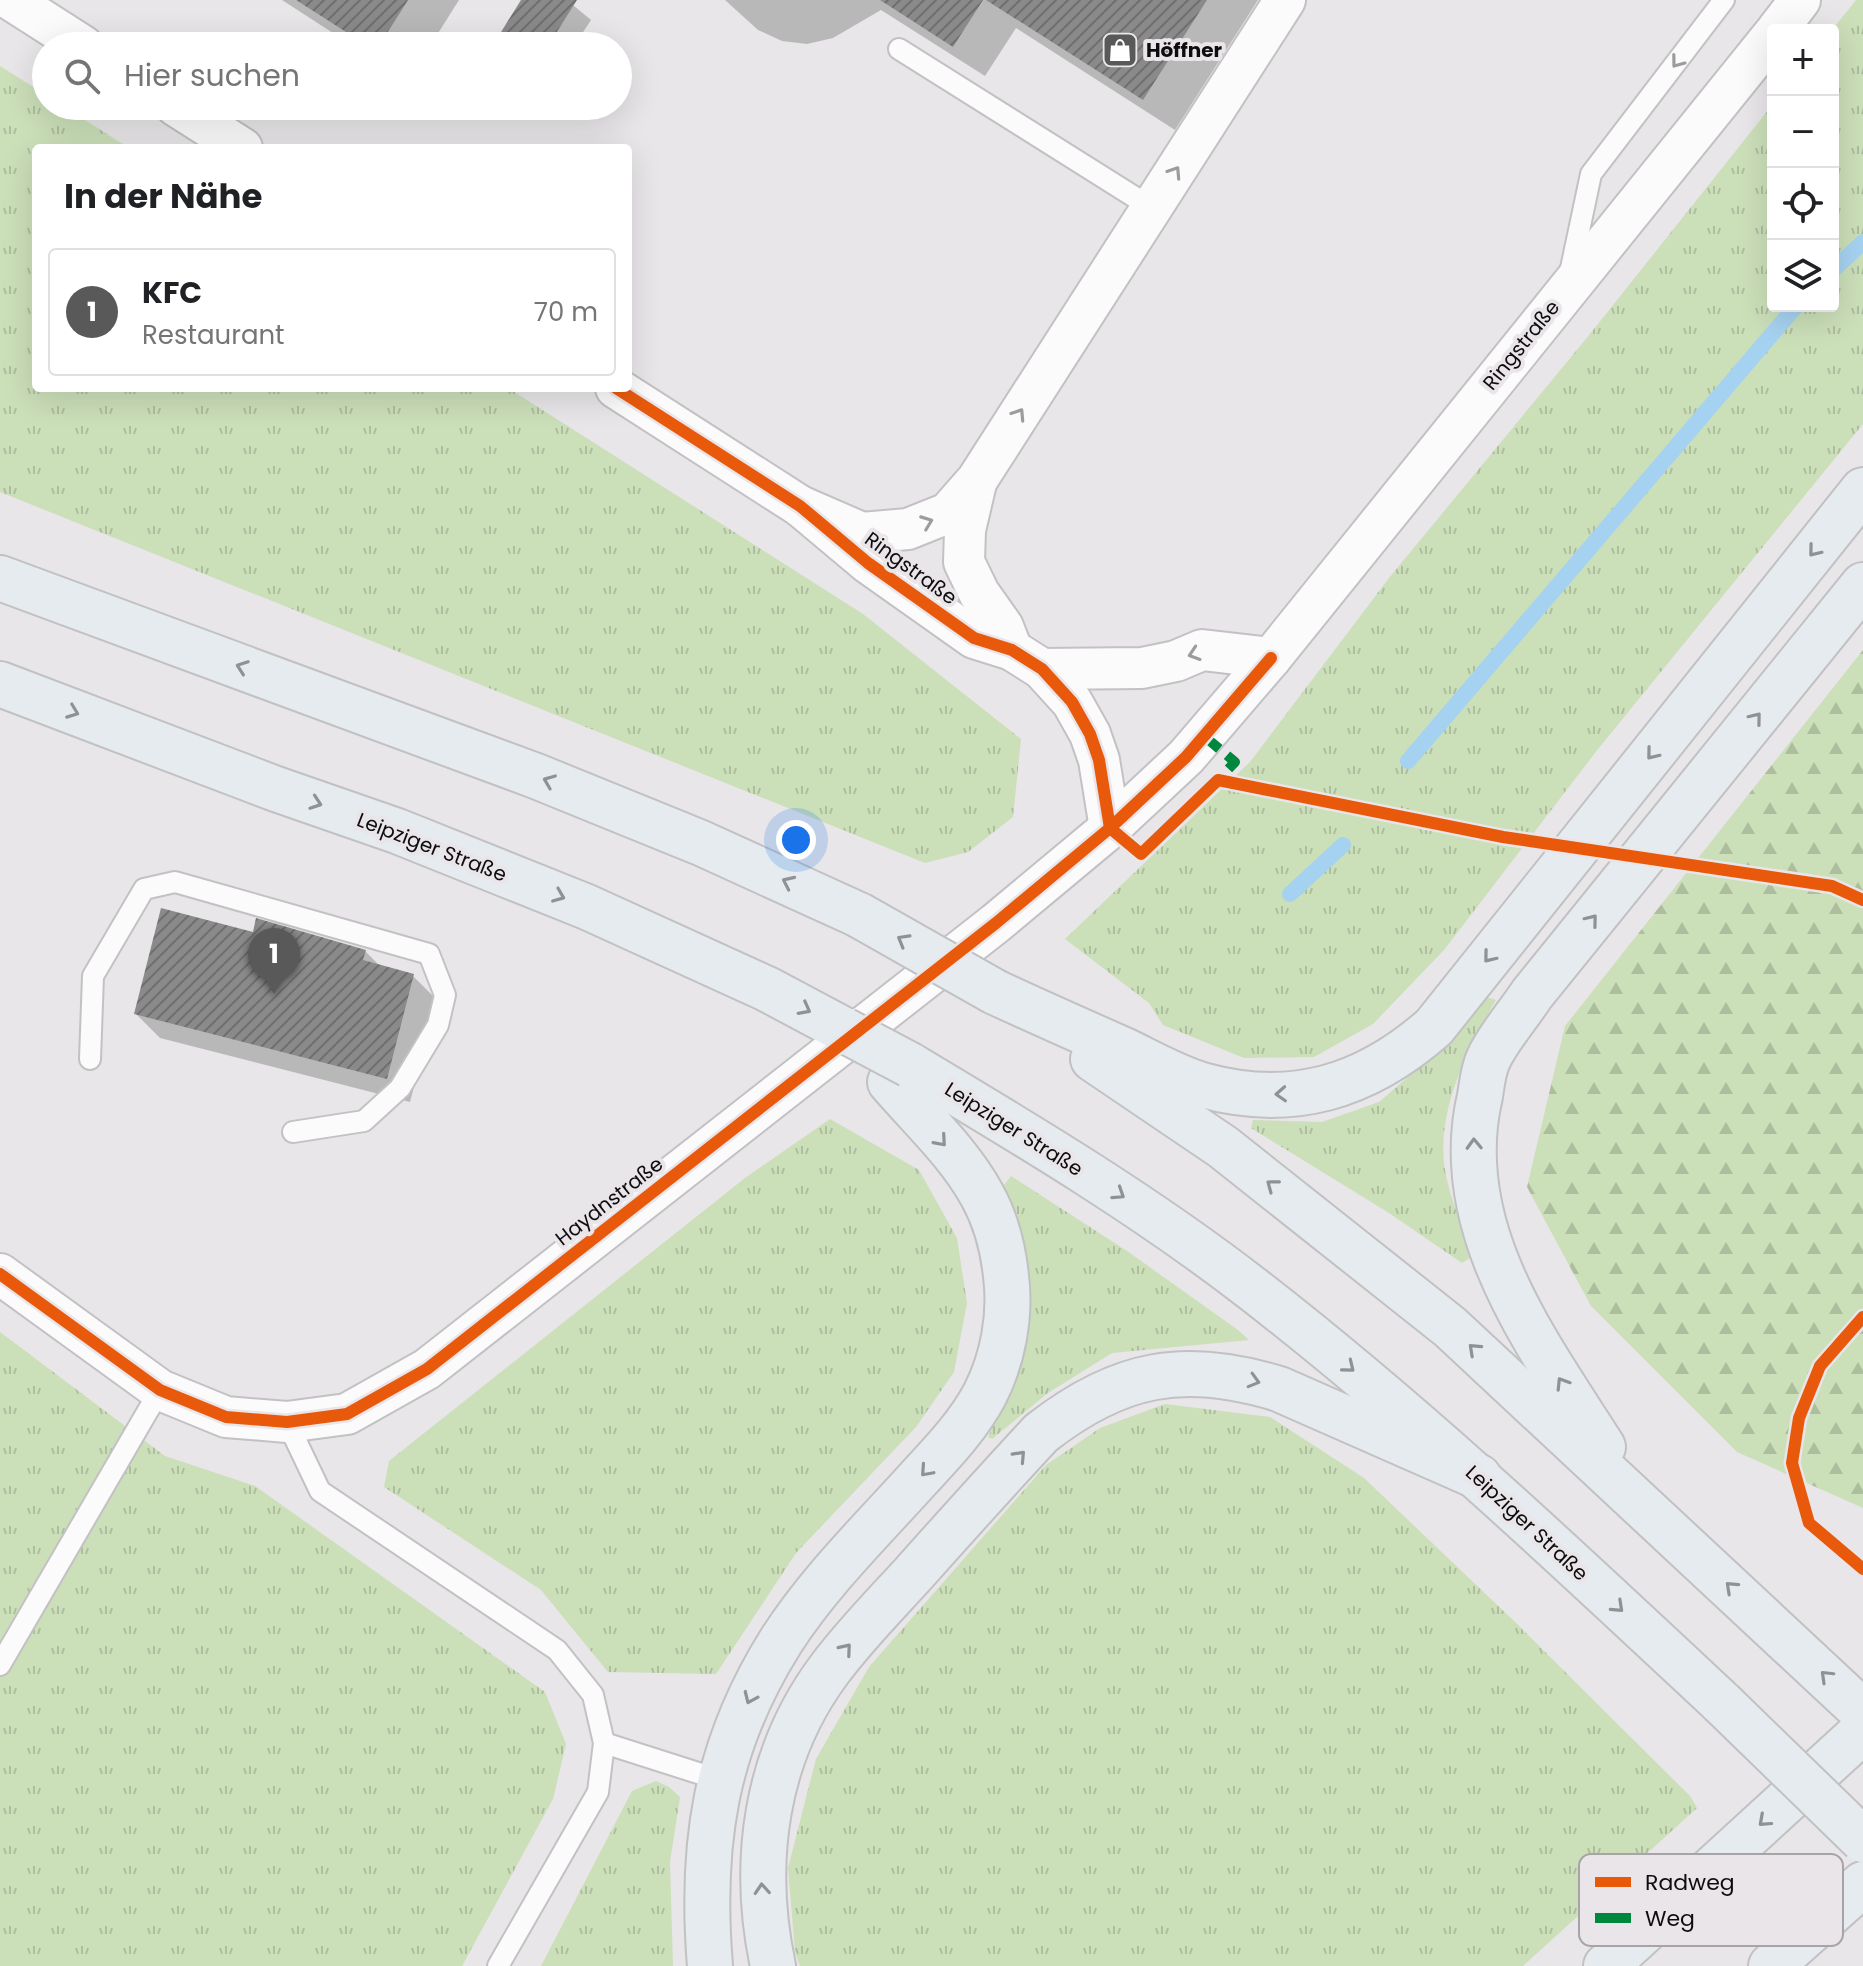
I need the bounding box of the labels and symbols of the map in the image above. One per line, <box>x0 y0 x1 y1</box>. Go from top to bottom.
shop icon: Höffner <box>1101 31 1139 69</box>
place label: Höffner <box>1146 36 1223 64</box>
one-way arrow <box>1672 53 1686 68</box>
one-way arrow <box>1165 166 1180 180</box>
street label: Ringstraße <box>1476 294 1566 396</box>
one-way arrow <box>1010 408 1025 423</box>
one-way arrow <box>919 515 933 531</box>
street label: Ringstraße <box>859 525 963 611</box>
one-way arrow <box>1810 542 1824 557</box>
one-way arrow <box>1188 645 1202 661</box>
one-way arrow <box>236 660 250 676</box>
one-way arrow <box>65 702 79 719</box>
one-way arrow <box>1746 712 1760 727</box>
one-way arrow <box>1647 745 1662 759</box>
one-way arrow <box>543 774 557 791</box>
one-way arrow <box>308 794 322 810</box>
street label: Leipziger Straße <box>353 806 511 888</box>
your location <box>776 820 816 860</box>
one-way arrow <box>782 876 796 892</box>
one-way arrow <box>551 886 565 903</box>
one-way arrow <box>1582 915 1597 929</box>
pin: 1 <box>248 928 300 994</box>
one-way arrow <box>897 934 912 950</box>
one-way arrow <box>1485 948 1499 963</box>
one-way arrow <box>797 1000 811 1015</box>
street label: Leipziger Straße <box>939 1075 1089 1183</box>
one-way arrow <box>1274 1086 1287 1103</box>
one-way arrow <box>932 1132 946 1147</box>
one-way arrow <box>1465 1137 1482 1150</box>
street label: Haydnstraße <box>549 1150 669 1252</box>
one-way arrow <box>1266 1180 1281 1194</box>
one-way arrow <box>1110 1185 1125 1200</box>
one-way arrow <box>1468 1344 1483 1358</box>
one-way arrow <box>1340 1357 1354 1372</box>
one-way arrow <box>1247 1372 1261 1389</box>
one-way arrow <box>1557 1377 1572 1392</box>
one-way arrow <box>1011 1451 1026 1465</box>
street label: Leipziger Straße <box>1460 1459 1594 1587</box>
one-way arrow <box>921 1462 935 1477</box>
one-way arrow <box>1726 1582 1740 1597</box>
one-way arrow <box>1609 1597 1624 1611</box>
one-way arrow <box>836 1644 851 1658</box>
one-way arrow <box>1820 1672 1835 1686</box>
one-way arrow <box>744 1690 760 1704</box>
one-way arrow <box>1759 1812 1773 1827</box>
legend <box>1579 1854 1843 1946</box>
text: Radweg <box>1645 1867 1735 1898</box>
one-way arrow <box>754 1882 771 1895</box>
text: Weg <box>1645 1903 1695 1934</box>

